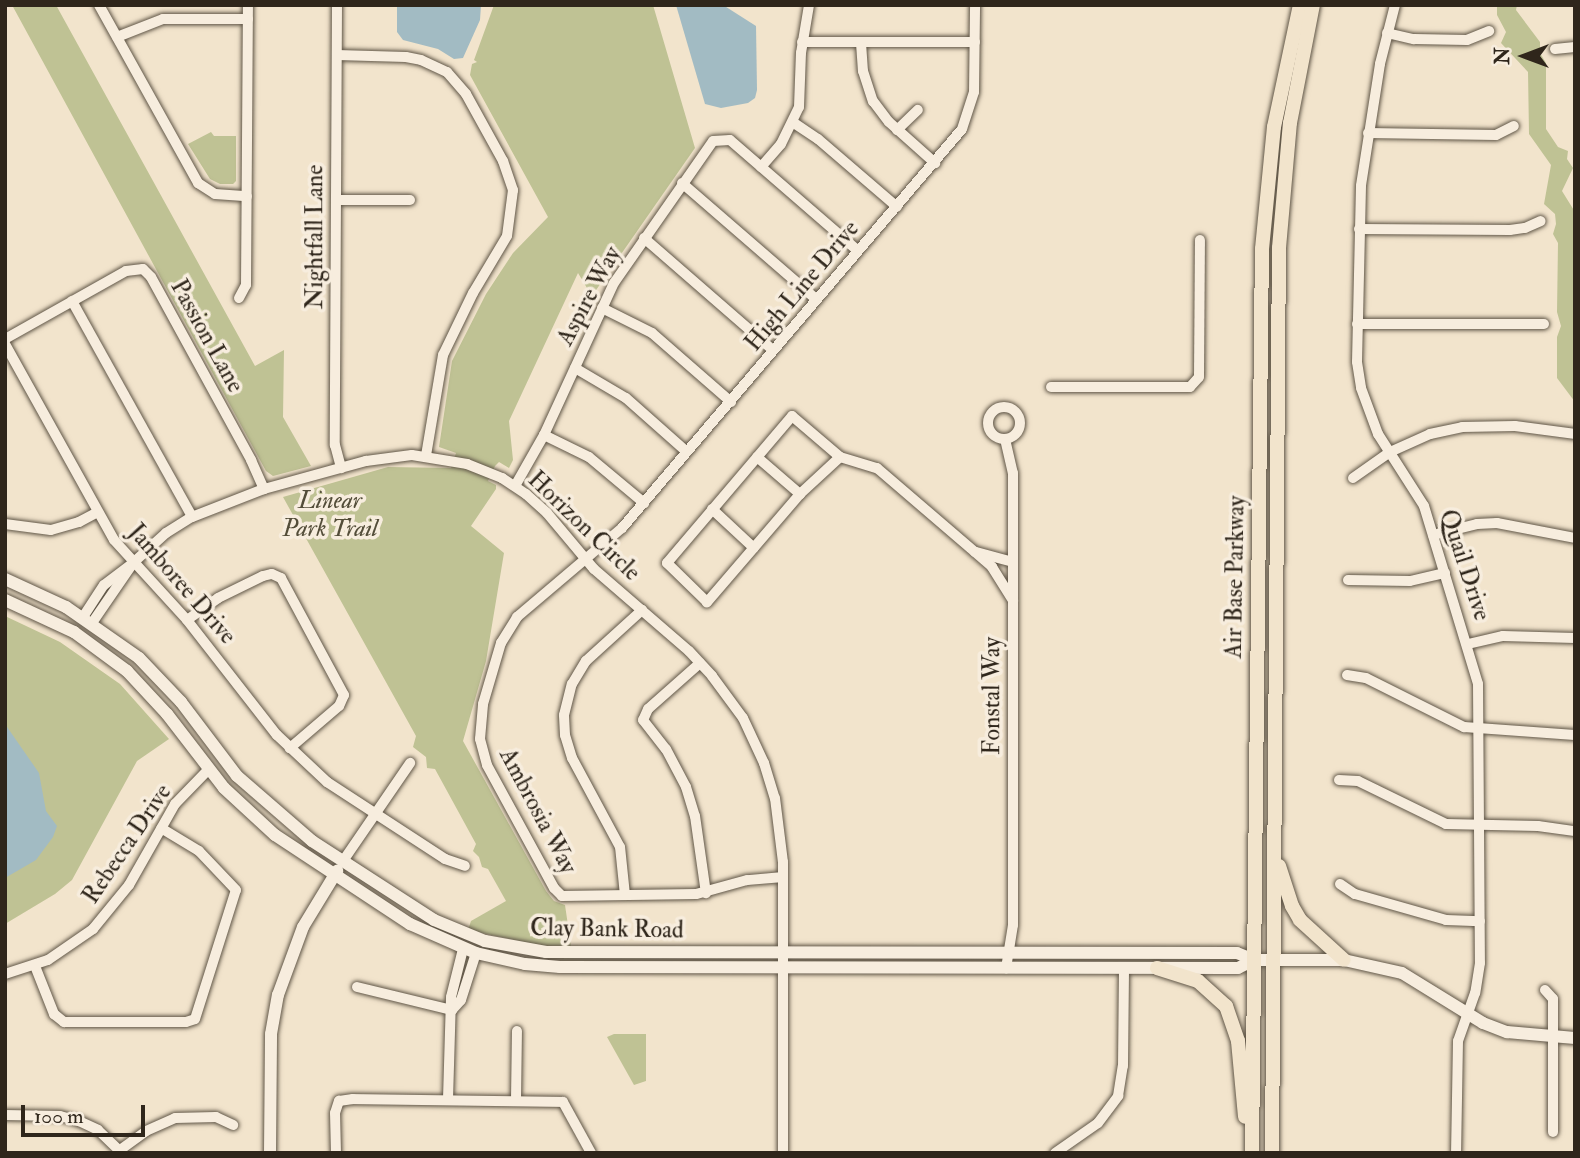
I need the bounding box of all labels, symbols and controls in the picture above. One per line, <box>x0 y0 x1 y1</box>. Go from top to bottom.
north arrow <box>1489 21 1559 91</box>
text: N <box>1491 48 1515 65</box>
street label: Nightfall Lane <box>301 165 329 309</box>
street label: High Line Drive <box>739 215 865 357</box>
street label: Aspire Way <box>551 241 627 351</box>
street label: Passion Lane <box>164 274 250 398</box>
street label: Horizon Circle <box>522 465 646 587</box>
park label: Linear Park Trail <box>282 487 378 543</box>
street label: Air Base Parkway <box>1219 495 1251 659</box>
street label: Quail Drive <box>1434 506 1496 624</box>
street label: Jamboree Drive <box>122 518 242 650</box>
street label: Fonstal Way <box>978 637 1006 755</box>
street label: Ambrosia Way <box>493 743 583 879</box>
street label: Rebecca Drive <box>76 779 178 909</box>
street label: Clay Bank Road <box>530 913 684 945</box>
scale bar <box>24 1092 149 1136</box>
text: 100 m <box>34 1103 84 1130</box>

